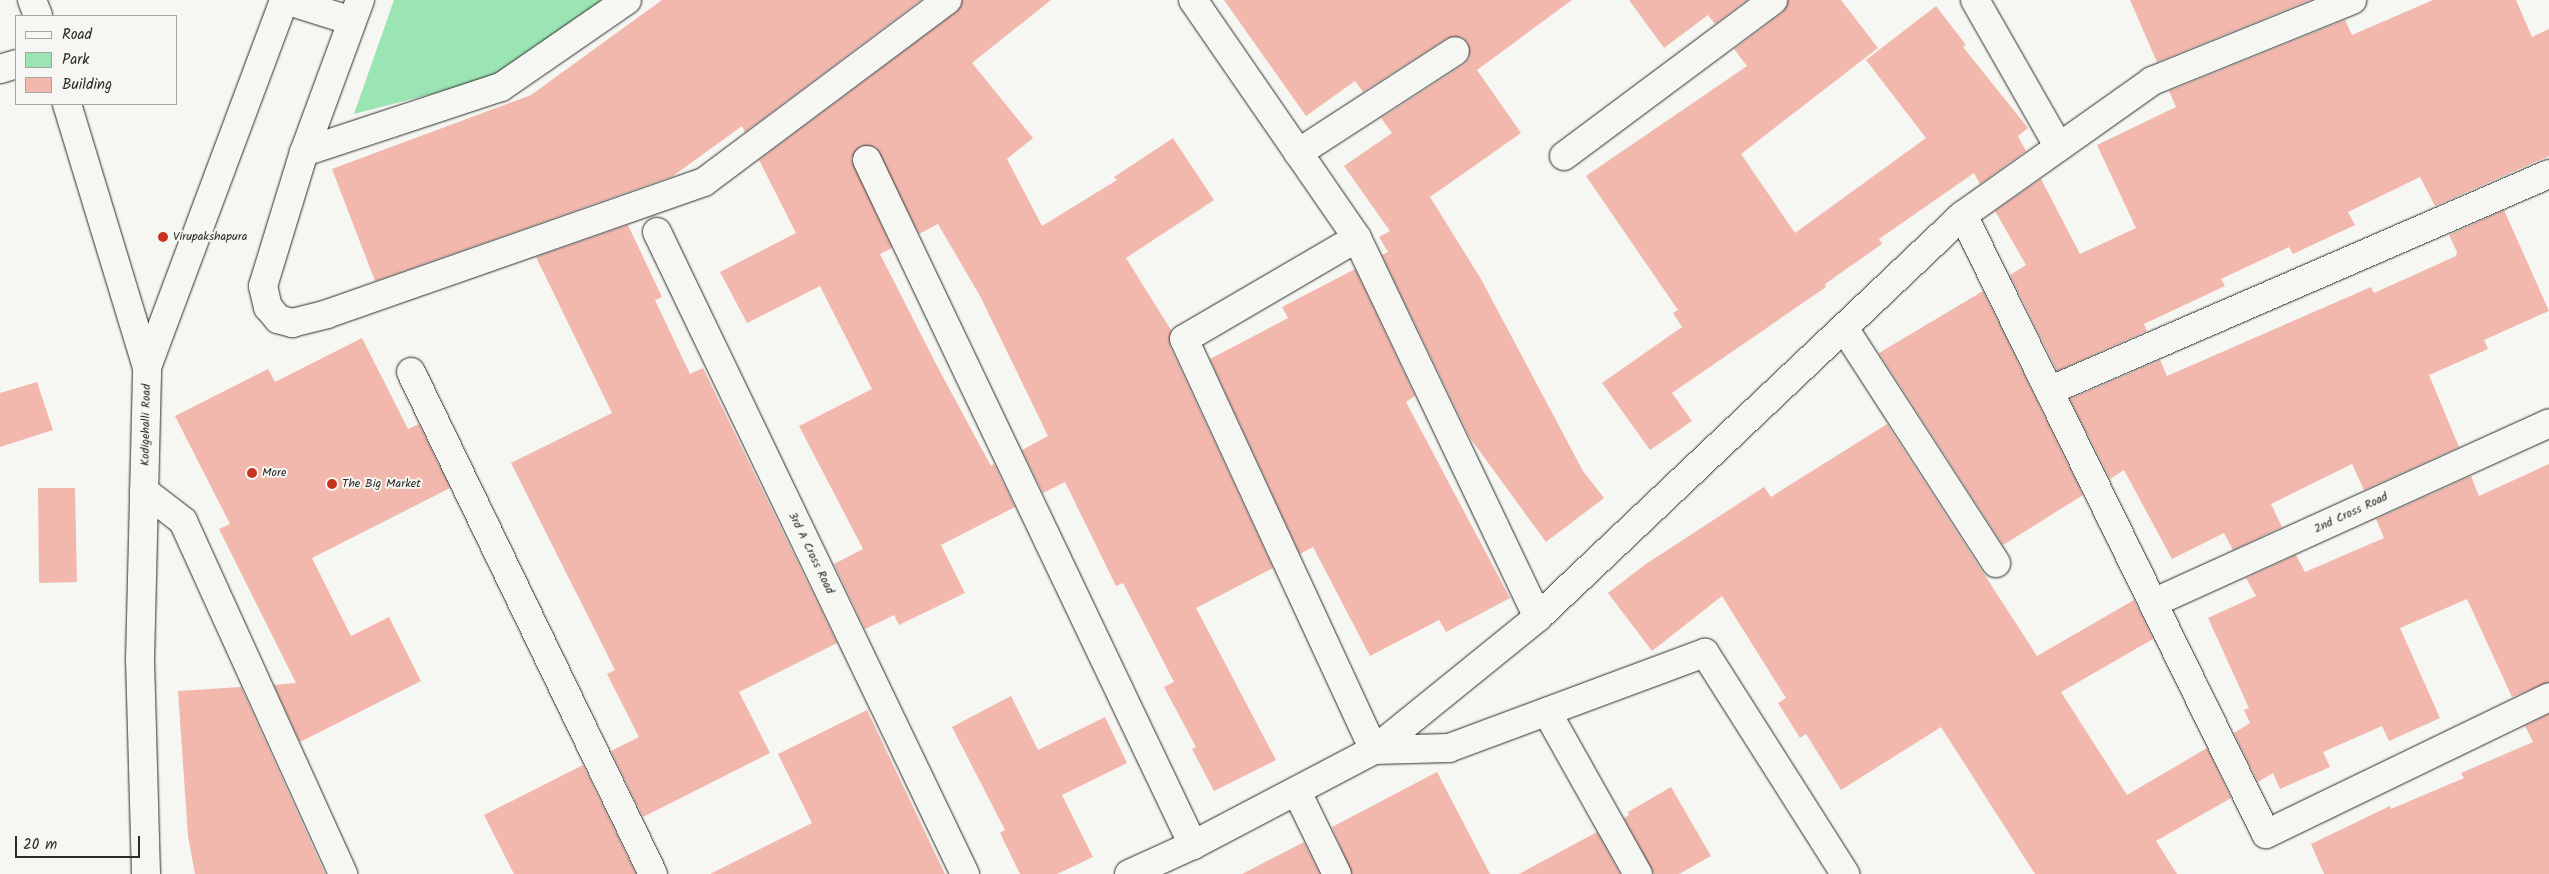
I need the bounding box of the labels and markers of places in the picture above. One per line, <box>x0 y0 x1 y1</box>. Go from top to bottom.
place label: Virupakshapura <box>173 230 247 244</box>
marker: Virupakshapura <box>157 231 169 243</box>
place label: More <box>262 466 286 480</box>
marker: More <box>246 467 258 479</box>
place label: The Big Market <box>342 477 421 491</box>
marker: The Big Market <box>326 478 338 490</box>

